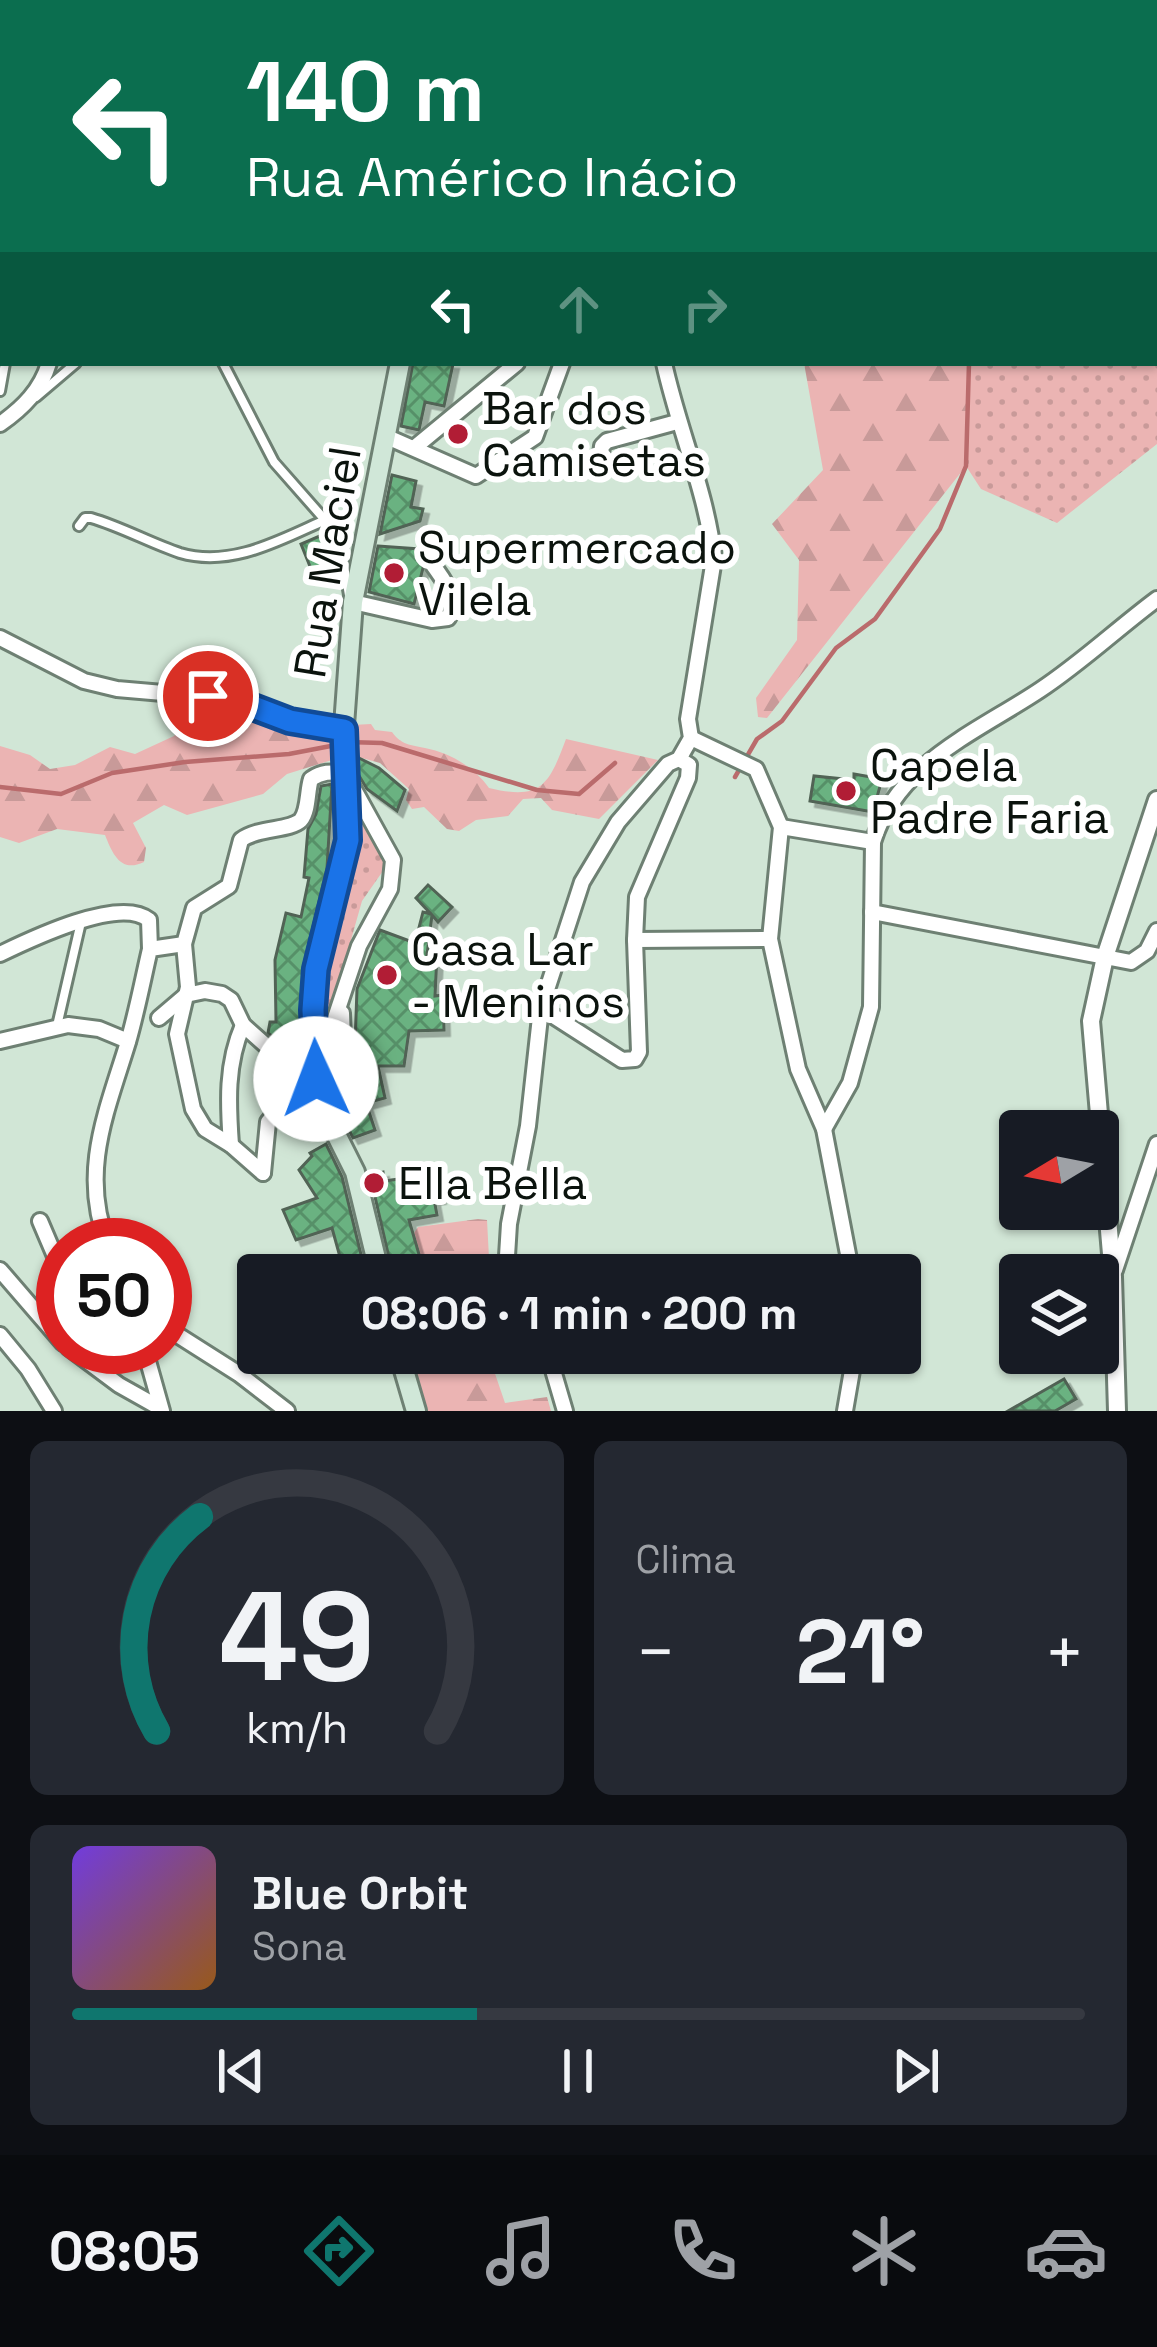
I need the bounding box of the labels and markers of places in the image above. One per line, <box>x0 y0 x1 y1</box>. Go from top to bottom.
place label: Bar dos Camisetas <box>482 380 706 489</box>
marker: Bar dos Camisetas <box>445 421 471 447</box>
place label: Supermercado Vilela <box>418 519 736 628</box>
marker: Supermercado Vilela <box>381 560 407 586</box>
pin <box>157 645 259 747</box>
place label: Capela Padre Faria <box>870 737 1109 846</box>
marker: Capela Padre Faria <box>833 778 859 804</box>
place label: Casa Lar - Meninos <box>411 921 625 1030</box>
marker: Casa Lar - Meninos <box>374 962 400 988</box>
place label: Ella Bella <box>398 1155 587 1212</box>
marker: Ella Bella <box>361 1170 387 1196</box>

